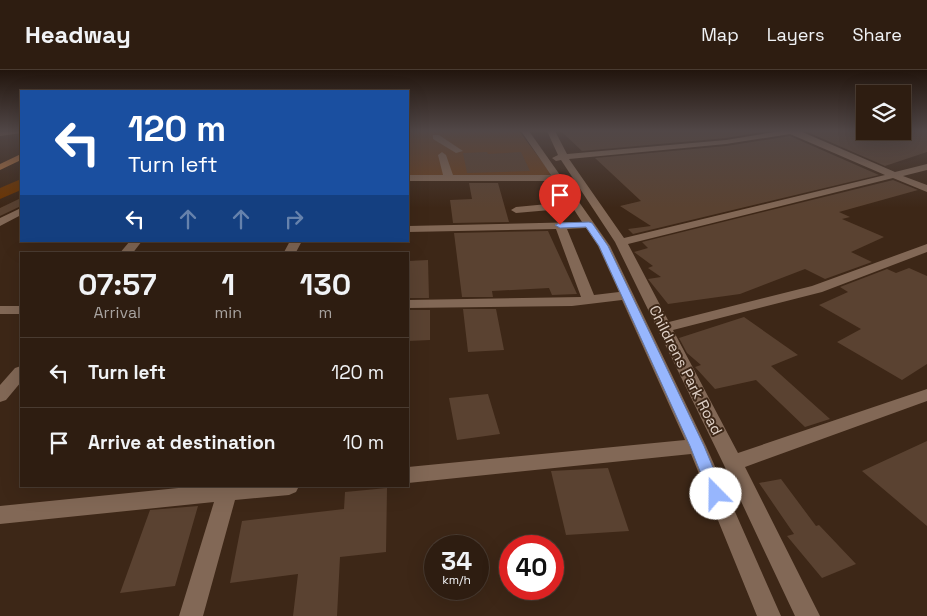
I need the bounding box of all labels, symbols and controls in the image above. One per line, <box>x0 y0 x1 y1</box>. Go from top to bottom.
text: Headway <box>25 19 131 50</box>
text: Map <box>701 23 739 46</box>
text: Layers <box>767 23 824 46</box>
text: Share <box>852 23 902 46</box>
map controls <box>856 85 911 140</box>
button: layers <box>856 85 911 140</box>
text: 120 m <box>128 107 226 151</box>
icon: left <box>45 110 110 175</box>
text: Turn left <box>128 150 218 178</box>
pin <box>539 174 581 225</box>
icon: arrive <box>546 181 574 209</box>
icon: left <box>121 205 149 233</box>
icon: ahead <box>174 205 202 233</box>
icon: ahead <box>227 205 255 233</box>
icon: right <box>280 205 308 233</box>
text: 07:57 <box>78 265 157 304</box>
text: 1 <box>221 265 235 304</box>
text: 130 <box>300 265 351 304</box>
text: Arrival <box>93 302 141 323</box>
text: min <box>214 302 242 323</box>
text: m <box>319 302 332 323</box>
street label: Childrens Park Road <box>645 302 727 438</box>
icon: left <box>45 359 73 387</box>
text: Turn left <box>88 360 166 385</box>
text: 120 m <box>331 360 384 385</box>
icon: arrive <box>45 429 73 457</box>
text: Arrive at destination <box>88 430 276 455</box>
text: 10 m <box>343 430 384 455</box>
position arrow <box>689 467 741 519</box>
speed limit sign: 40 <box>499 535 564 600</box>
text: 34 <box>441 545 472 577</box>
text: km/h <box>442 572 471 588</box>

